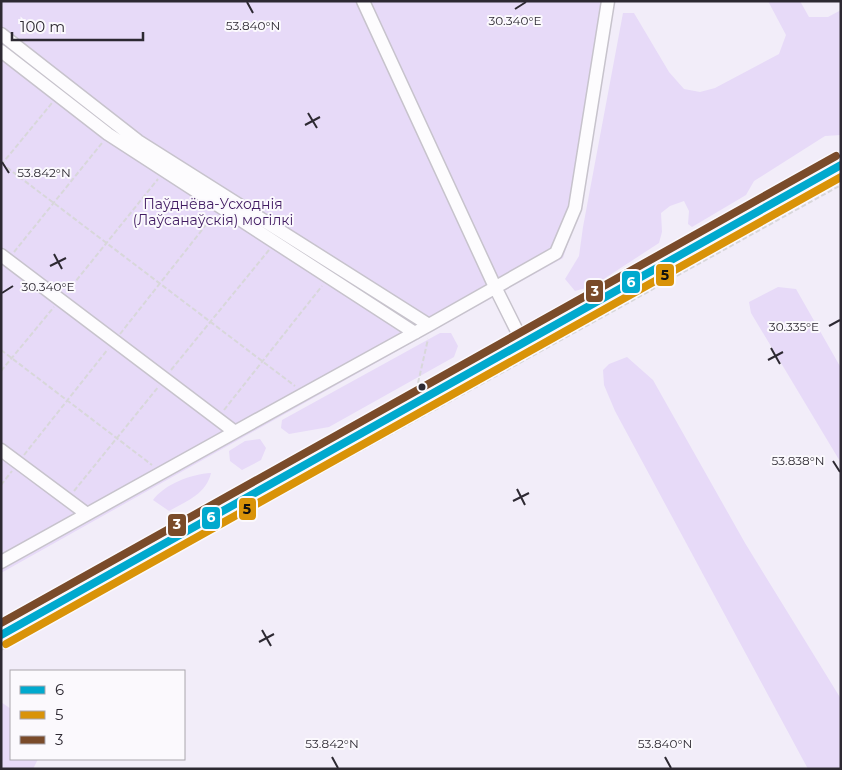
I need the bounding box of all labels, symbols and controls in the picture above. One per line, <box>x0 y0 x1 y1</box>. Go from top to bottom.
scale bar <box>12 10 144 42</box>
text: 30.340°E <box>489 13 541 28</box>
text: 100 m <box>20 17 65 36</box>
text: 53.840°N <box>226 18 280 33</box>
text: 53.842°N <box>17 165 71 180</box>
park label: Паўднёва-Усходнія (Лаўсанаўскія) могілкі <box>133 195 293 229</box>
line badge: 5 <box>655 263 675 287</box>
text: 5 <box>661 266 669 284</box>
line badge: 6 <box>621 270 641 294</box>
text: 6 <box>627 273 636 291</box>
text: 30.340°E <box>22 279 74 294</box>
line badge: 3 <box>585 279 604 303</box>
text: 3 <box>590 282 599 300</box>
text: 30.335°E <box>769 319 819 334</box>
unlabelled marker <box>417 382 427 392</box>
text: 53.838°N <box>771 453 825 468</box>
line badge: 5 <box>238 497 257 521</box>
text: 5 <box>243 500 251 518</box>
line badge: 6 <box>201 506 221 530</box>
text: 6 <box>207 508 216 526</box>
line badge: 3 <box>167 513 187 537</box>
text: 3 <box>172 515 181 533</box>
legend <box>10 670 185 760</box>
text: 6 <box>55 680 64 699</box>
text: 5 <box>55 705 64 724</box>
text: 3 <box>55 730 63 749</box>
text: 53.842°N <box>305 736 359 751</box>
text: 53.840°N <box>638 736 692 751</box>

